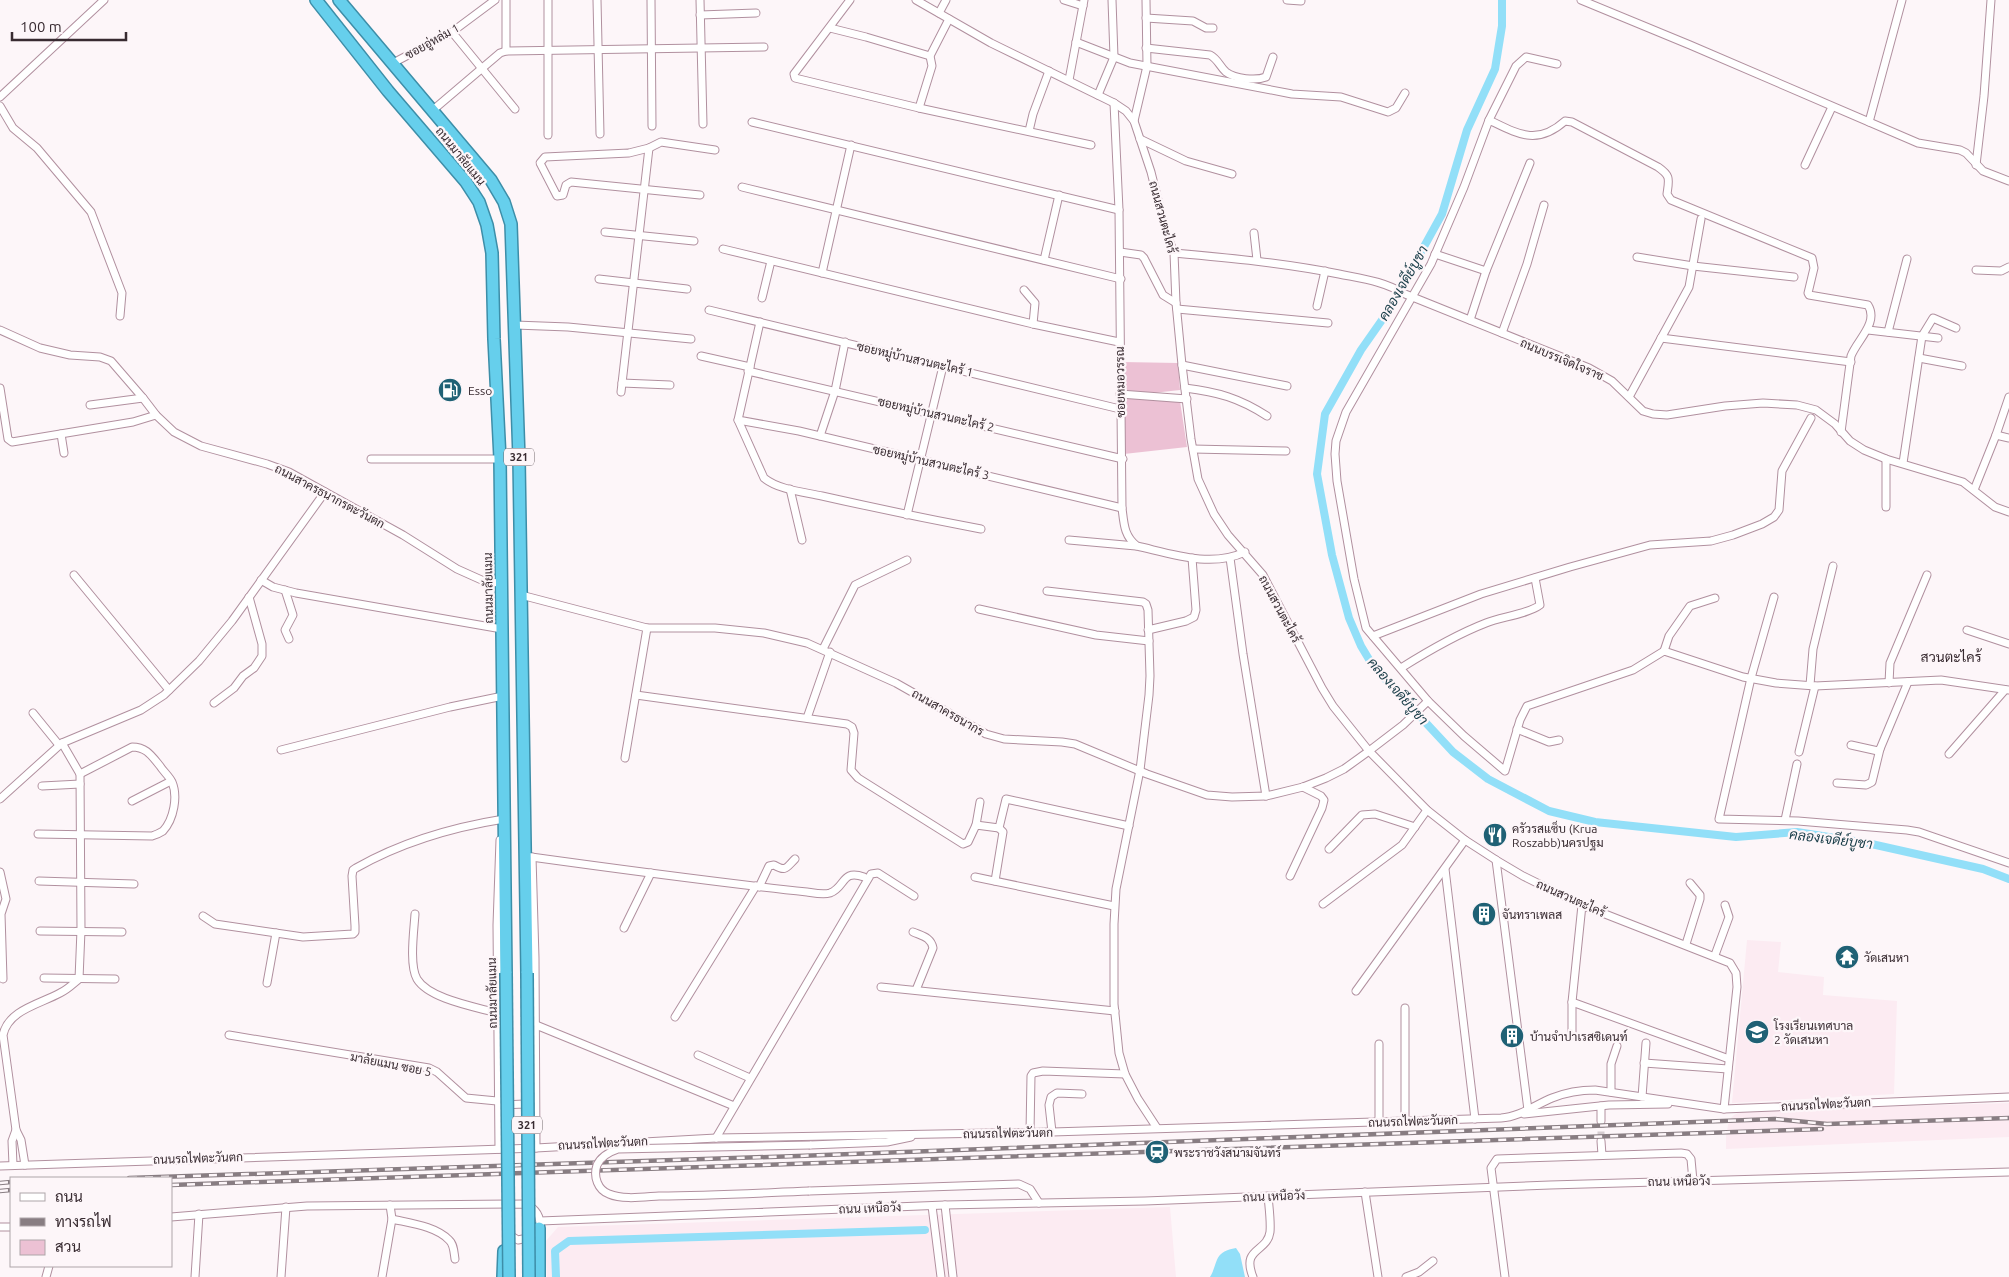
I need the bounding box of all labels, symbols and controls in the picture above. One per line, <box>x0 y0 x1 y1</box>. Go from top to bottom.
scale bar <box>12 10 126 42</box>
text: 100 m <box>20 18 62 35</box>
street label: ซอยอู่หล่ม 1 <box>403 21 462 63</box>
street label: ถนนมาลัยแมน <box>434 124 489 188</box>
street label: ถนนสวนตะไคร้ <box>1147 179 1180 256</box>
water label: คลองเจดีย์บูชา <box>1374 242 1433 324</box>
street label: ถนนบรรเจิดใจราช <box>1518 335 1606 382</box>
street label: ซอยหมู่บ้านสวนตะไคร้ 1 <box>855 338 975 381</box>
street label: ซอยหมอวรรณ <box>1113 346 1127 418</box>
fuel station icon: Esso <box>437 377 463 403</box>
place label: Esso <box>468 384 492 397</box>
street label: ซอยหมู่บ้านสวนตะไคร้ 2 <box>876 393 996 436</box>
street label: ซอยหมู่บ้านสวนตะไคร้ 3 <box>871 441 991 484</box>
road number: 321 <box>504 448 534 466</box>
street label: ถนนสาครธนากรตะวันตก <box>273 462 387 531</box>
street label: ถนนมาลัยแมน <box>481 552 495 624</box>
street label: ถนนสวนตะไคร้ <box>1257 573 1305 646</box>
district label: สวนตะไคร้ <box>1921 648 1982 665</box>
water label: คลองเจดีย์บูชา <box>1363 653 1432 729</box>
street label: ถนนสาครธนากร <box>910 686 986 738</box>
place label: ครัวรสแซ็บ (Krua Roszabb)นครปฐม <box>1512 820 1604 851</box>
restaurant icon: ครัวรสแซ็บ (Krua Roszabb)นครปฐม <box>1482 822 1508 848</box>
water label: คลองเจดีย์บูชา <box>1788 825 1874 854</box>
street label: ถนนสวนตะไคร้ <box>1534 876 1609 919</box>
building icon: จันทราเพลส <box>1471 901 1497 927</box>
place label: จันทราเพลส <box>1502 908 1562 921</box>
temple icon: วัดเสนหา <box>1834 944 1860 970</box>
place label: วัดเสนหา <box>1864 951 1909 964</box>
street label: ถนนมาลัยแมน <box>485 957 499 1029</box>
place label: โรงเรียนเทศบาล 2 วัดเสนหา <box>1773 1018 1853 1046</box>
school or university icon: โรงเรียนเทศบาล 2 วัดเสนหา <box>1744 1019 1770 1045</box>
building icon: บ้านจำปาเรสซิเดนท์ <box>1499 1023 1525 1049</box>
place label: บ้านจำปาเรสซิเดนท์ <box>1530 1029 1628 1043</box>
street label: มาลัยแมน ซอย 5 <box>349 1050 433 1078</box>
street label: ถนนรถไฟตะวันตก <box>1781 1094 1871 1113</box>
street label: ถนนรถไฟตะวันตก <box>1368 1112 1458 1129</box>
road number: 321 <box>512 1116 542 1134</box>
street label: ถนนรถไฟตะวันตก <box>963 1125 1053 1140</box>
street label: ถนนรถไฟตะวันตก <box>558 1133 648 1152</box>
station icon: พระราชวังสนามจันทร์ <box>1144 1139 1170 1165</box>
place label: พระราชวังสนามจันทร์ <box>1174 1145 1281 1159</box>
street label: ถนนรถไฟตะวันตก <box>153 1149 243 1166</box>
street label: ถนน เหนือวัง <box>1648 1174 1710 1188</box>
legend <box>10 1177 172 1267</box>
text: ถนน <box>55 1188 83 1205</box>
street label: ถนน เหนือวัง <box>1242 1188 1306 1204</box>
street label: ถนน เหนือวัง <box>838 1200 902 1216</box>
text: ทางรถไฟ <box>55 1212 112 1230</box>
text: สวน <box>55 1238 81 1255</box>

